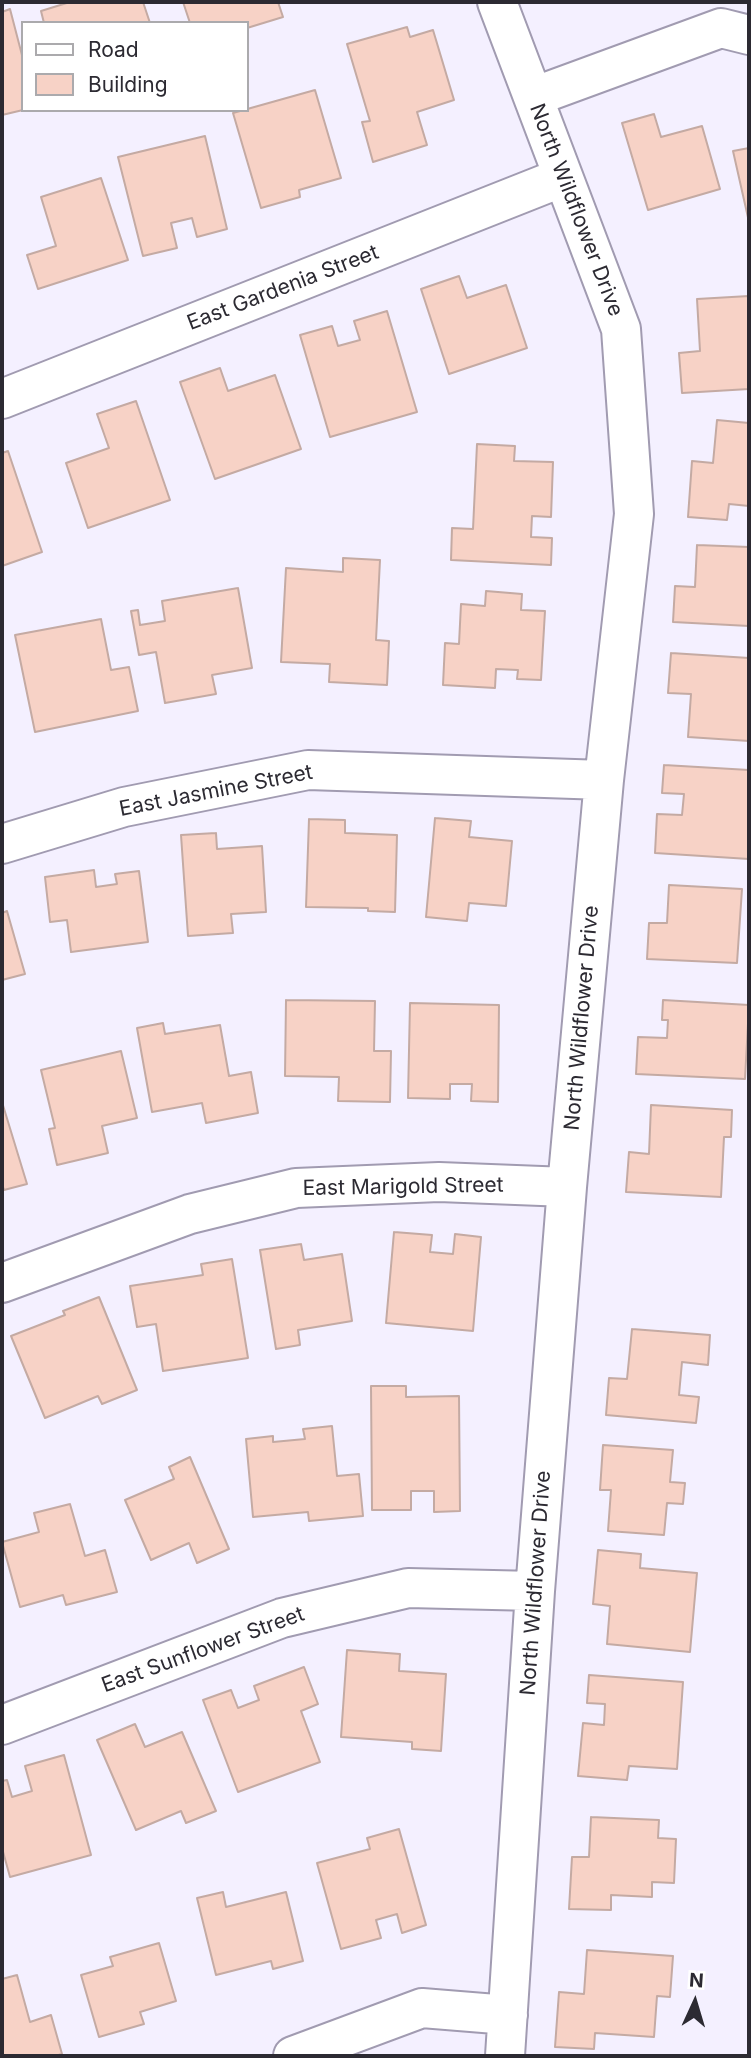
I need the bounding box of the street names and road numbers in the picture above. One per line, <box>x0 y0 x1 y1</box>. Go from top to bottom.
street label: North Wildflower Drive <box>524 100 628 320</box>
street label: East Gardenia Street <box>184 240 382 336</box>
street label: East Jasmine Street <box>117 760 315 822</box>
street label: North Wildflower Drive <box>560 905 604 1131</box>
street label: East Marigold Street <box>302 1173 504 1201</box>
street label: North Wildflower Drive <box>516 1470 556 1696</box>
street label: East Sunflower Street <box>98 1602 308 1698</box>

